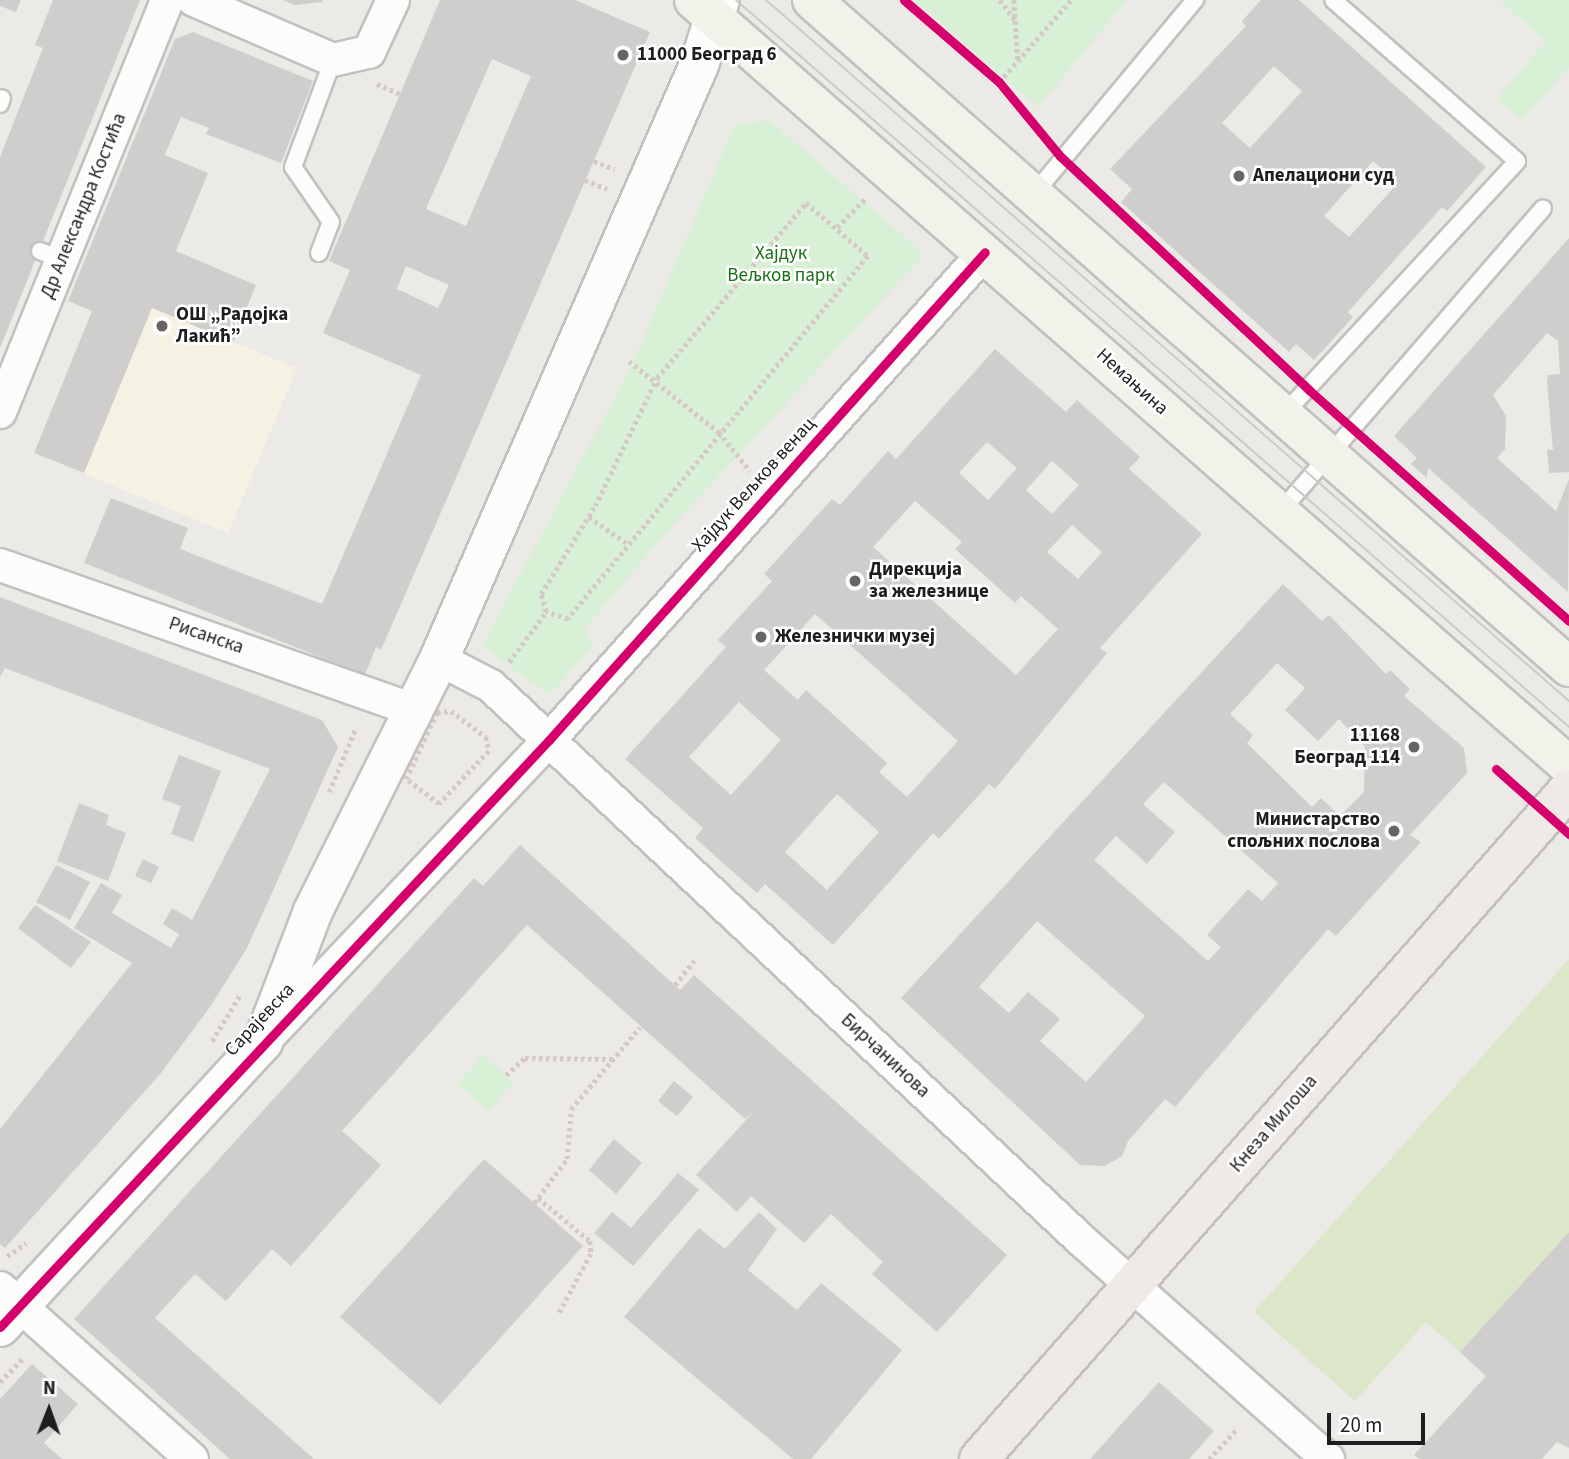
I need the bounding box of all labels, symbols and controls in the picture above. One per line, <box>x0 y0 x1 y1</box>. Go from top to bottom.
place label: 11000 Београд 6 <box>637 44 777 66</box>
marker: 11000 Београд 6 <box>615 47 631 63</box>
street label: Др Александра Костића <box>36 110 132 302</box>
place label: Апелациони суд <box>1253 165 1394 187</box>
marker: Апелациони суд <box>1231 168 1247 184</box>
park label: Хајдук Вељков парк <box>727 243 835 287</box>
place label: ОШ „Радојка Лакић” <box>176 304 288 348</box>
marker: ОШ „Радојка Лакић” <box>154 318 170 334</box>
street label: Немањина <box>1091 344 1173 420</box>
street label: Хајдук Вељков венац <box>688 413 820 557</box>
place label: Дирекција за железнице <box>869 559 989 603</box>
marker: Дирекција за железнице <box>847 573 863 589</box>
street label: Рисанска <box>166 613 246 659</box>
place label: Железнички музеј <box>775 626 935 648</box>
marker: Железнички музеј <box>753 629 769 645</box>
place label: 11168 Београд 114 <box>1294 725 1400 769</box>
marker: 11168 Београд 114 <box>1406 739 1422 755</box>
place label: Министарство спољних послова <box>1227 809 1380 853</box>
marker: Министарство спољних послова <box>1386 823 1402 839</box>
street label: Сарајевска <box>220 979 300 1061</box>
street label: Бирчанинова <box>836 1009 934 1103</box>
street label: Кнеза Милоша <box>1225 1071 1323 1177</box>
north arrow <box>14 1375 84 1445</box>
text: N <box>43 1375 56 1402</box>
scale bar <box>1331 1400 1429 1444</box>
text: 20 m <box>1340 1410 1382 1440</box>

